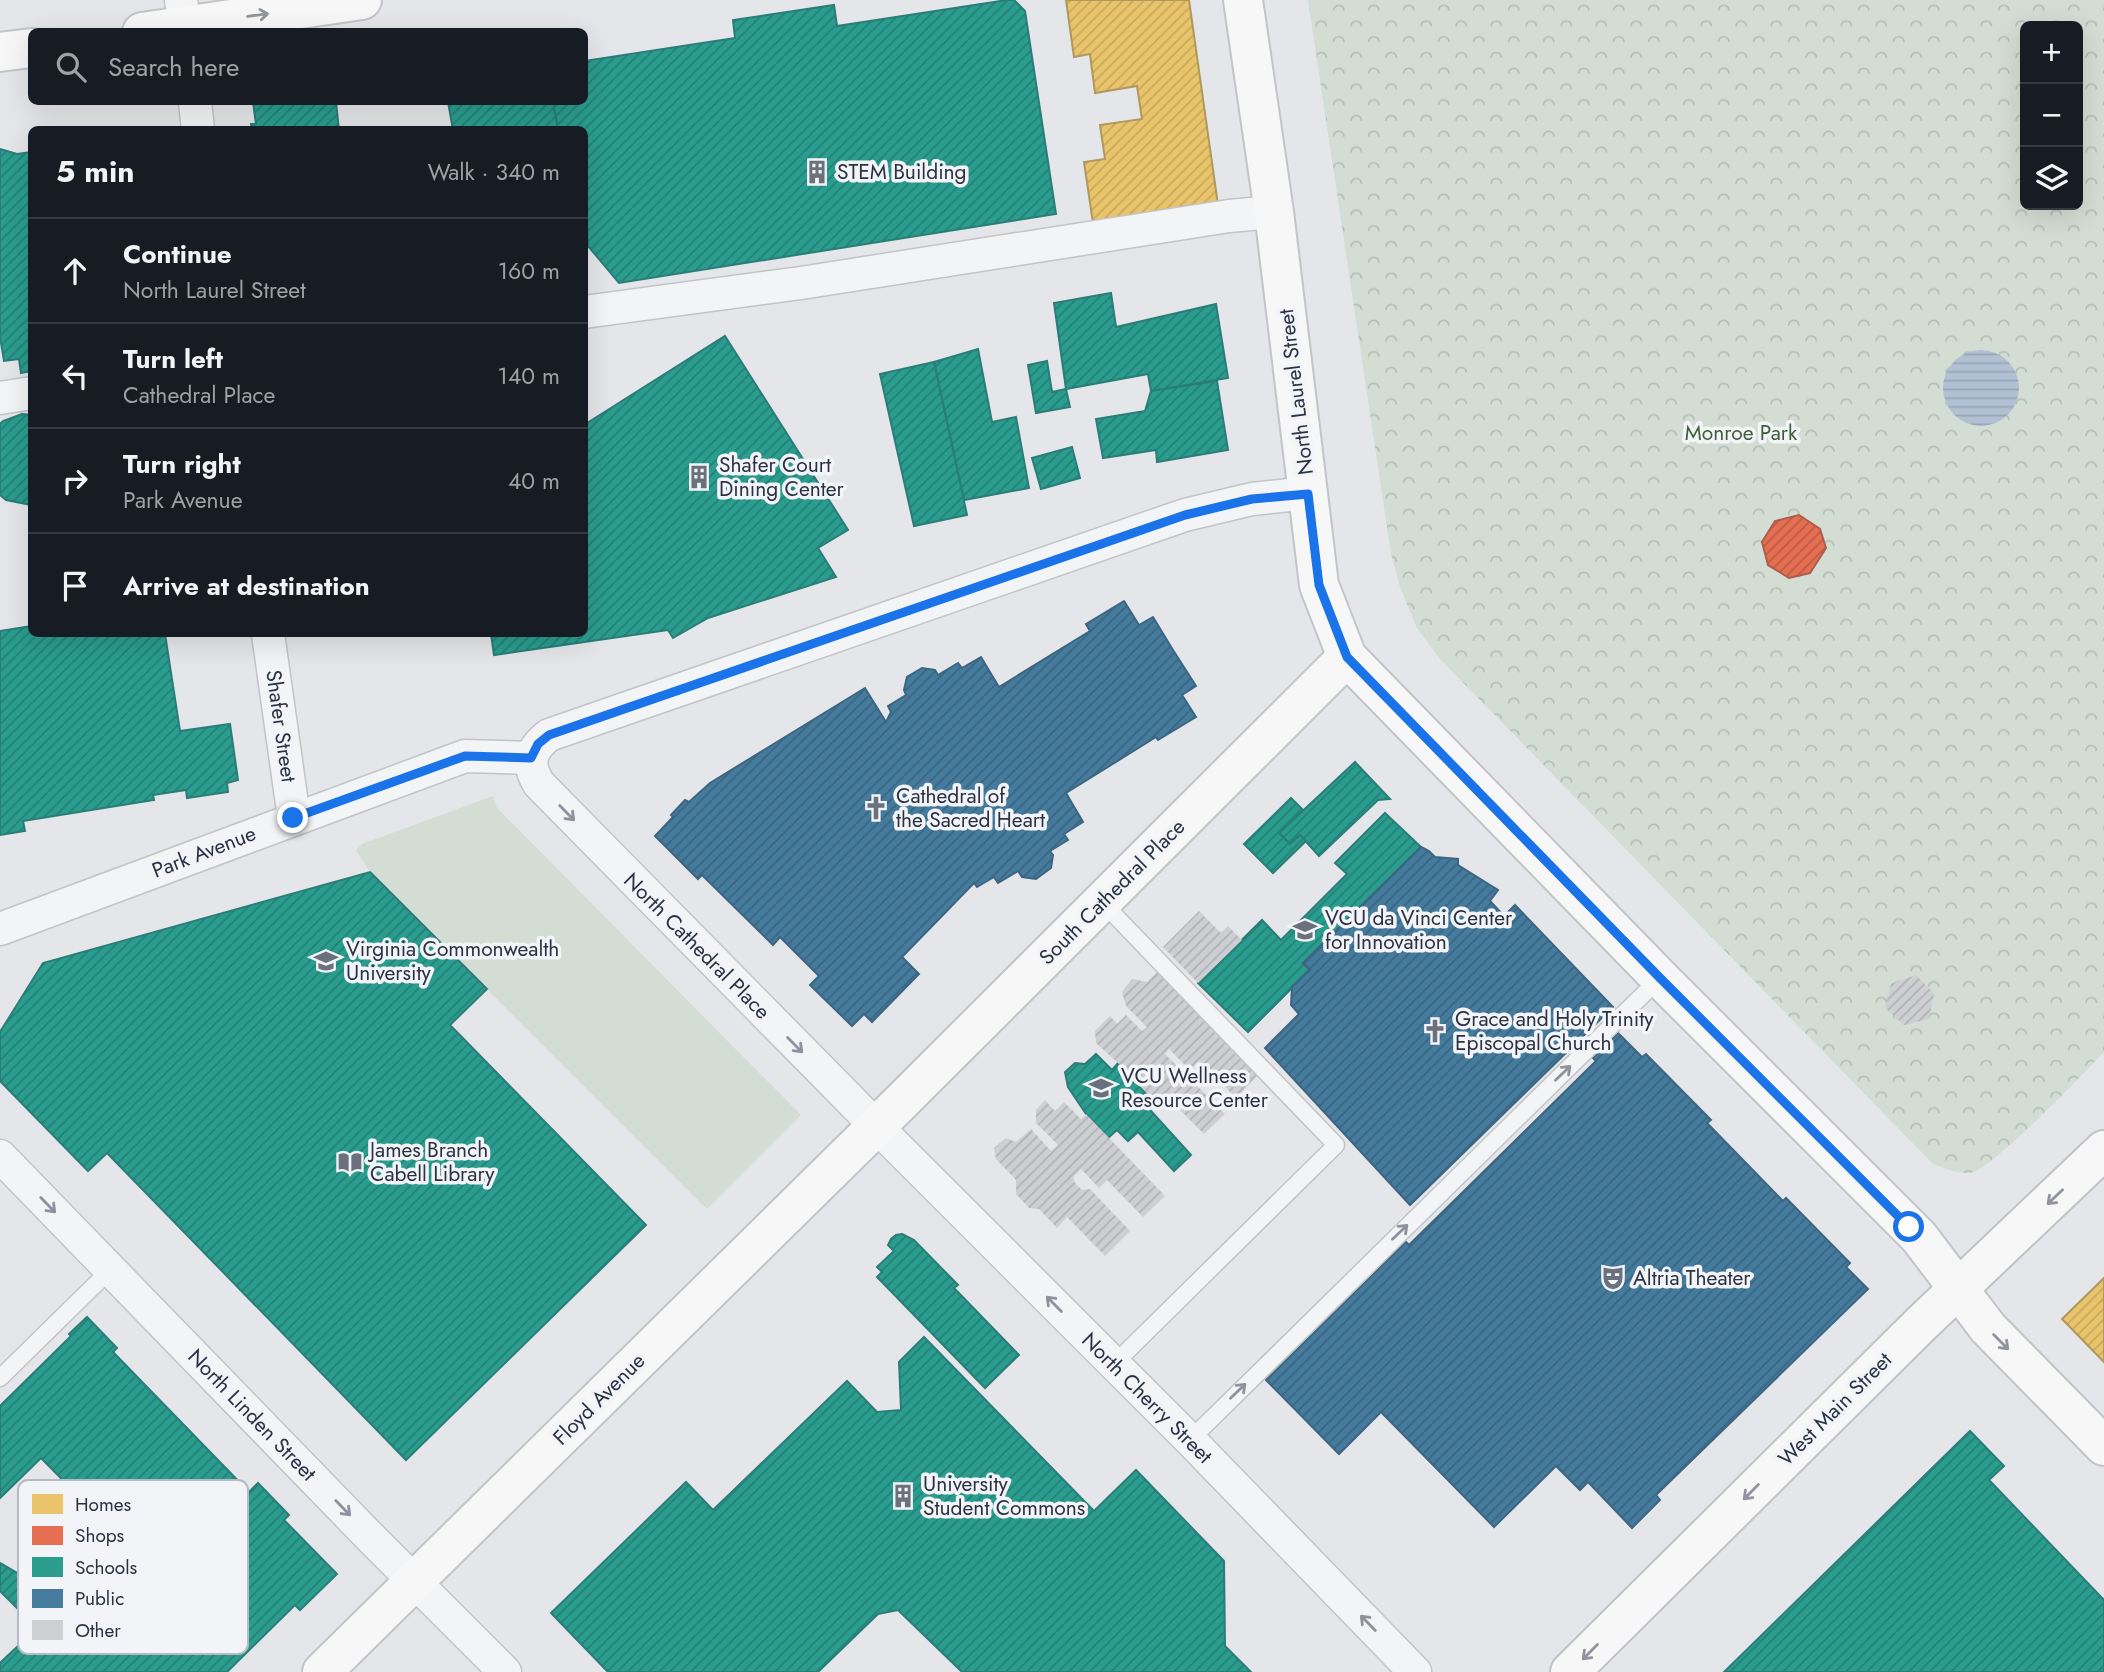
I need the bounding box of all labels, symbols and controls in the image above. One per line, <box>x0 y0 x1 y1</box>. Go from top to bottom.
one-way arrow <box>246 8 269 21</box>
map controls <box>2020 21 2083 210</box>
button: + <box>2020 21 2083 84</box>
search box <box>28 28 588 105</box>
icon: search <box>52 48 90 86</box>
text: Search here <box>108 48 240 86</box>
button: − <box>2020 84 2083 147</box>
button: layers <box>2020 147 2083 210</box>
text: 5 min <box>56 150 134 193</box>
text: Walk · 340 m <box>428 155 560 189</box>
place label: STEM Building <box>837 157 967 187</box>
building icon: STEM Building <box>803 158 831 186</box>
text: Continue <box>123 235 232 273</box>
icon: ahead <box>56 252 94 290</box>
text: 160 m <box>498 254 560 288</box>
text: North Laurel Street <box>123 273 306 307</box>
street label: North Laurel Street <box>1271 307 1321 477</box>
text: Turn left <box>123 340 223 378</box>
icon: left <box>56 357 94 395</box>
text: 140 m <box>498 359 560 393</box>
text: Cathedral Place <box>123 378 275 412</box>
park label: Monroe Park <box>1685 418 1798 448</box>
text: Turn right <box>123 445 241 483</box>
place label: Shafer Court Dining Center <box>719 450 845 504</box>
icon: right <box>56 462 94 500</box>
building icon: Shafer Court Dining Center <box>685 463 713 491</box>
text: 40 m <box>508 464 560 498</box>
text: Park Avenue <box>123 483 243 517</box>
icon: arrive <box>56 567 94 605</box>
text: Arrive at destination <box>123 567 370 605</box>
street label: Shafer Street <box>258 668 304 784</box>
place label: Cathedral of the Sacred Heart <box>896 781 1045 835</box>
church icon: Cathedral of the Sacred Heart <box>862 794 890 822</box>
route end <box>277 802 308 833</box>
one-way arrow <box>558 804 575 821</box>
street label: South Cathedral Place <box>1032 812 1192 972</box>
street label: Park Avenue <box>148 818 260 886</box>
street label: North Cathedral Place <box>617 866 777 1026</box>
place label: VCU da Vinci Center for Innovation <box>1325 903 1513 957</box>
school or university icon: VCU da Vinci Center for Innovation <box>1291 916 1319 944</box>
place label: Virginia Commonwealth University <box>346 934 559 988</box>
school or university icon: Virginia Commonwealth University <box>312 947 340 975</box>
place label: Grace and Holy Trinity Episcopal Church <box>1455 1004 1654 1058</box>
church icon: Grace and Holy Trinity Episcopal Church <box>1421 1017 1449 1045</box>
one-way arrow <box>786 1036 803 1053</box>
place label: VCU Wellness Resource Center <box>1121 1061 1269 1115</box>
one-way arrow <box>1554 1065 1571 1082</box>
school or university icon: VCU Wellness Resource Center <box>1087 1074 1115 1102</box>
place label: James Branch Cabell Library <box>367 1135 495 1189</box>
library icon: James Branch Cabell Library <box>336 1148 364 1176</box>
one-way arrow <box>2046 1189 2064 1205</box>
one-way arrow <box>39 1196 56 1213</box>
route start <box>1893 1211 1924 1242</box>
one-way arrow <box>1392 1224 1409 1241</box>
place label: Altria Theater <box>1633 1263 1751 1293</box>
theatre icon: Altria Theater <box>1599 1264 1627 1292</box>
one-way arrow <box>1045 1295 1062 1312</box>
street label: North Cherry Street <box>1075 1326 1219 1470</box>
one-way arrow <box>1993 1333 2010 1350</box>
street label: North Linden Street <box>181 1342 323 1488</box>
street label: West Main Street <box>1771 1345 1899 1473</box>
street label: Floyd Avenue <box>546 1346 652 1452</box>
one-way arrow <box>1229 1383 1246 1400</box>
place label: University Student Commons <box>923 1469 1085 1523</box>
legend <box>18 1480 248 1654</box>
building icon: University Student Commons <box>889 1482 917 1510</box>
one-way arrow <box>1743 1484 1760 1501</box>
text: Homes <box>75 1491 132 1518</box>
one-way arrow <box>334 1500 351 1517</box>
text: Shops <box>75 1522 125 1549</box>
text: Schools <box>75 1554 138 1581</box>
text: Public <box>75 1585 124 1612</box>
one-way arrow <box>1359 1615 1376 1632</box>
text: Other <box>75 1617 121 1644</box>
one-way arrow <box>1581 1644 1598 1661</box>

